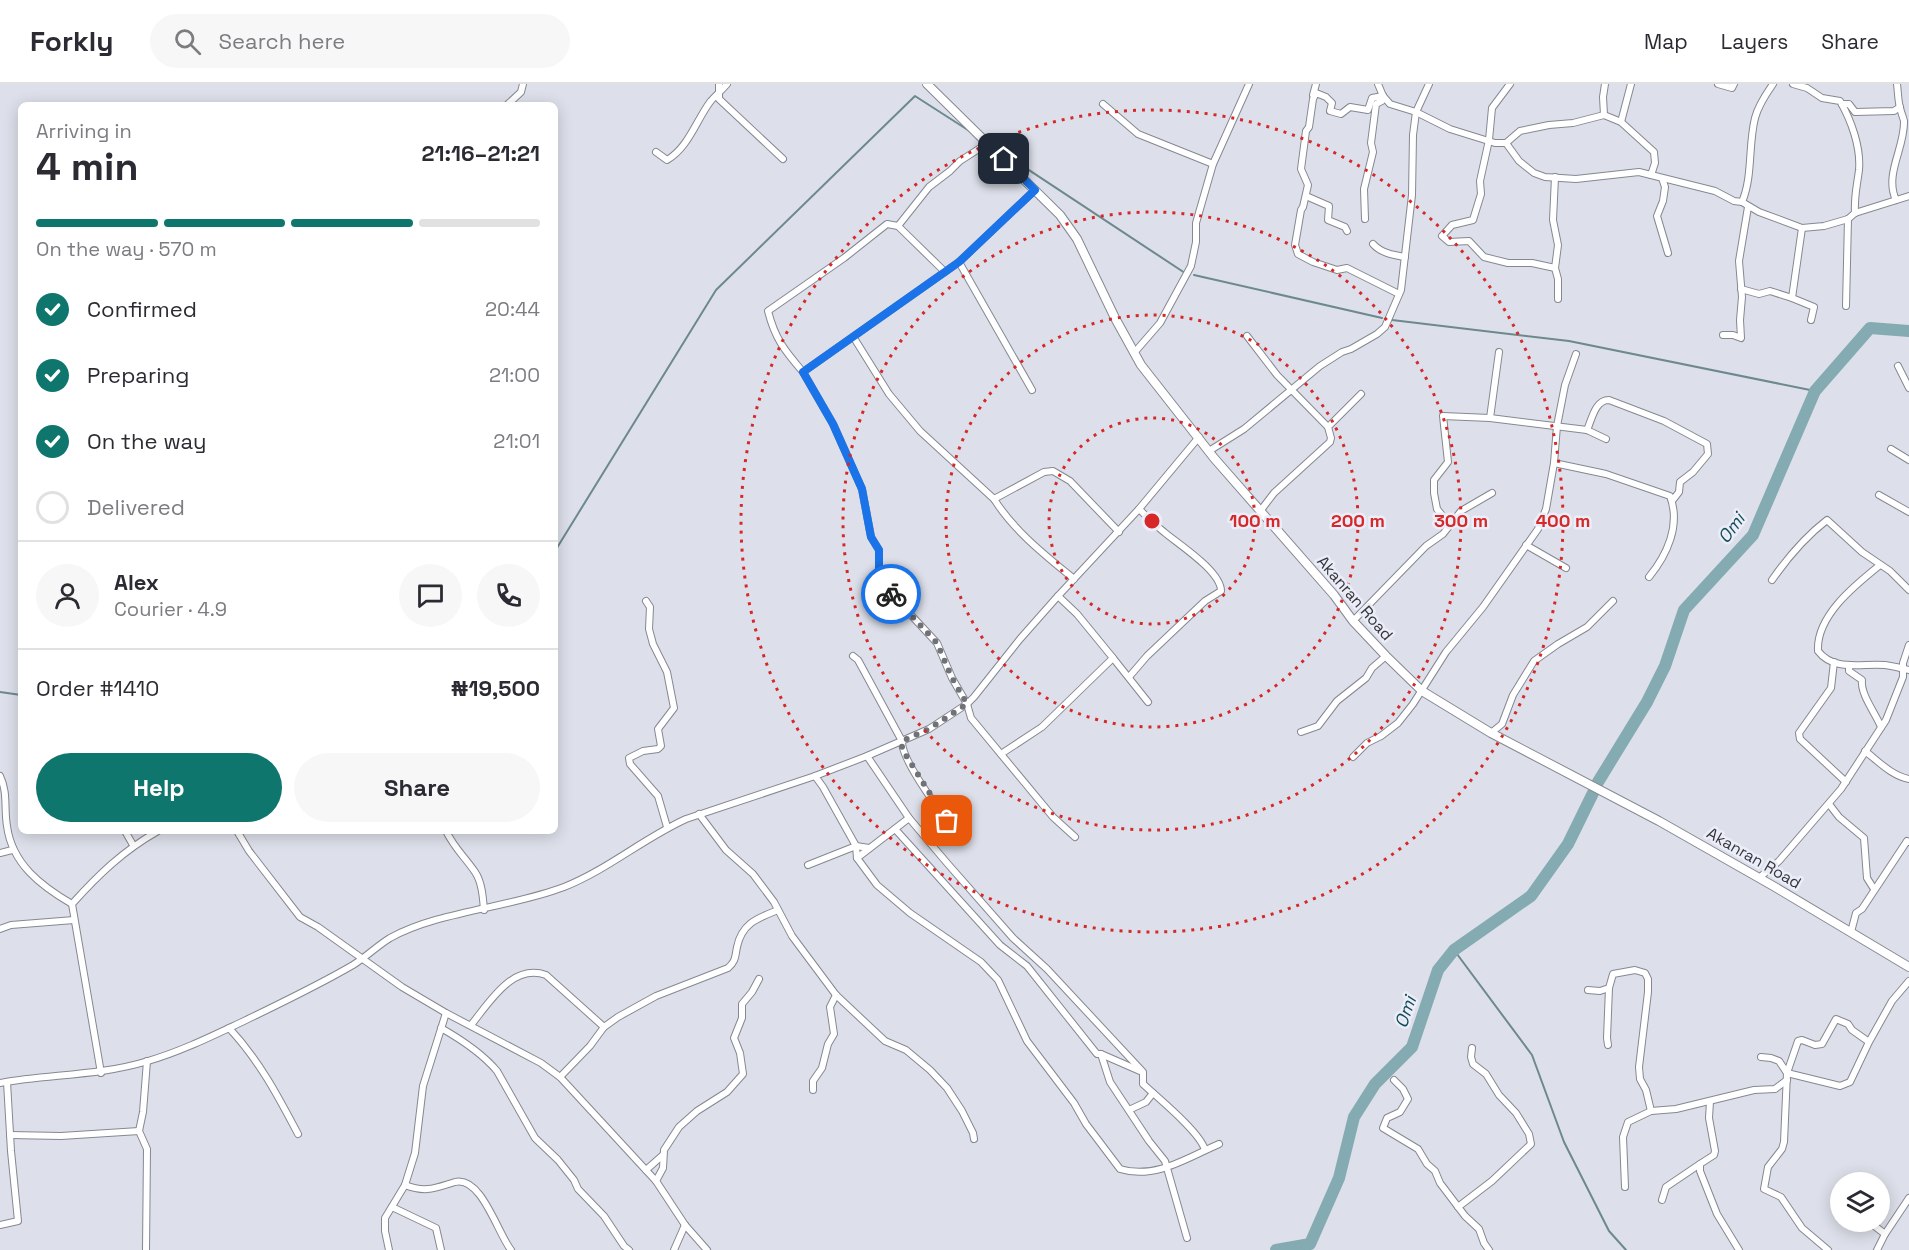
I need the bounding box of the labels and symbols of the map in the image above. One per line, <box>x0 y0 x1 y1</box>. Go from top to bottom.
pin <box>978 133 1029 184</box>
water label: Omi <box>1712 506 1751 548</box>
text: 100 m <box>1229 509 1281 532</box>
text: 200 m <box>1331 509 1385 532</box>
text: 300 m <box>1434 509 1488 532</box>
text: 400 m <box>1536 509 1590 532</box>
centre of rings <box>1142 511 1162 531</box>
street label: Akanran Road <box>1312 551 1398 645</box>
courier <box>861 564 921 624</box>
pin <box>921 795 972 846</box>
street label: Akanran Road <box>1703 822 1805 894</box>
water label: Omi <box>1389 991 1422 1031</box>

